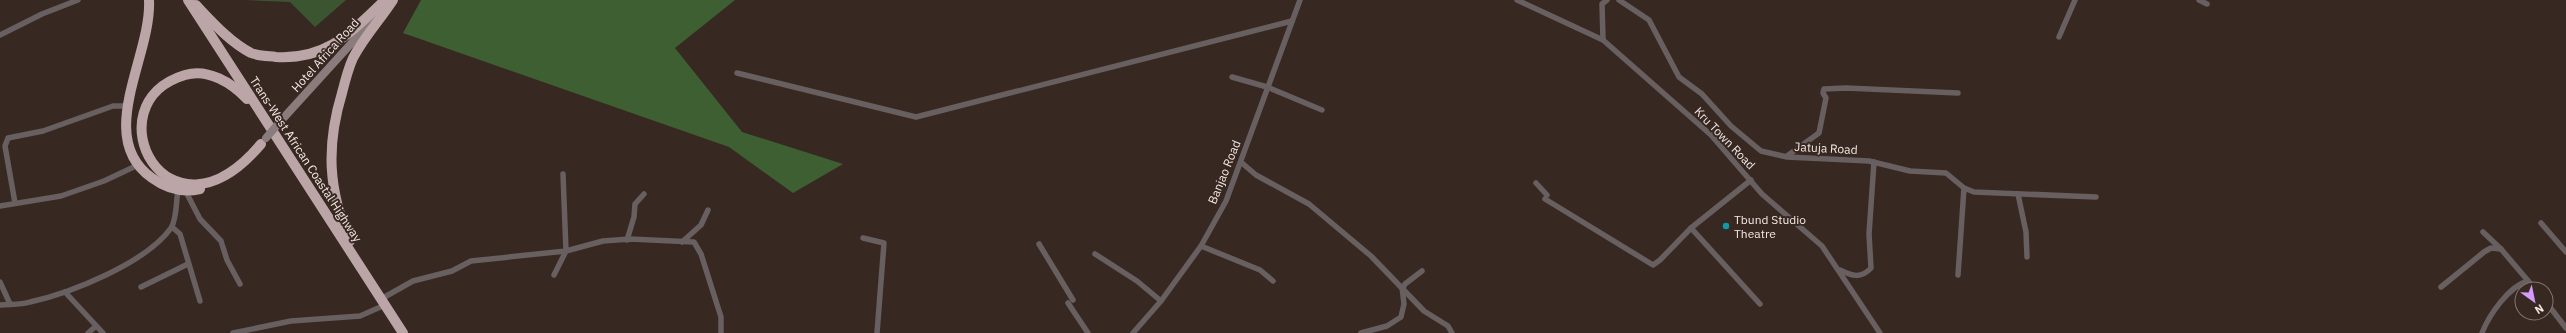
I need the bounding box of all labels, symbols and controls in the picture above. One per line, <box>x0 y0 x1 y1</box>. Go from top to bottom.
street label: Hotel Africa Road <box>288 15 362 95</box>
street label: Trans-West African Coastal Highway <box>247 73 365 245</box>
street label: Kru Town Road <box>1692 104 1758 172</box>
street label: Banjao Road <box>1204 138 1244 206</box>
street label: Jatuja Road <box>1794 139 1858 157</box>
place label: Tbund Studio Theatre <box>1734 212 1806 241</box>
marker: Tbund Studio Theatre <box>1721 221 1731 231</box>
north arrow <box>2514 281 2554 321</box>
text: N <box>2532 301 2547 317</box>

